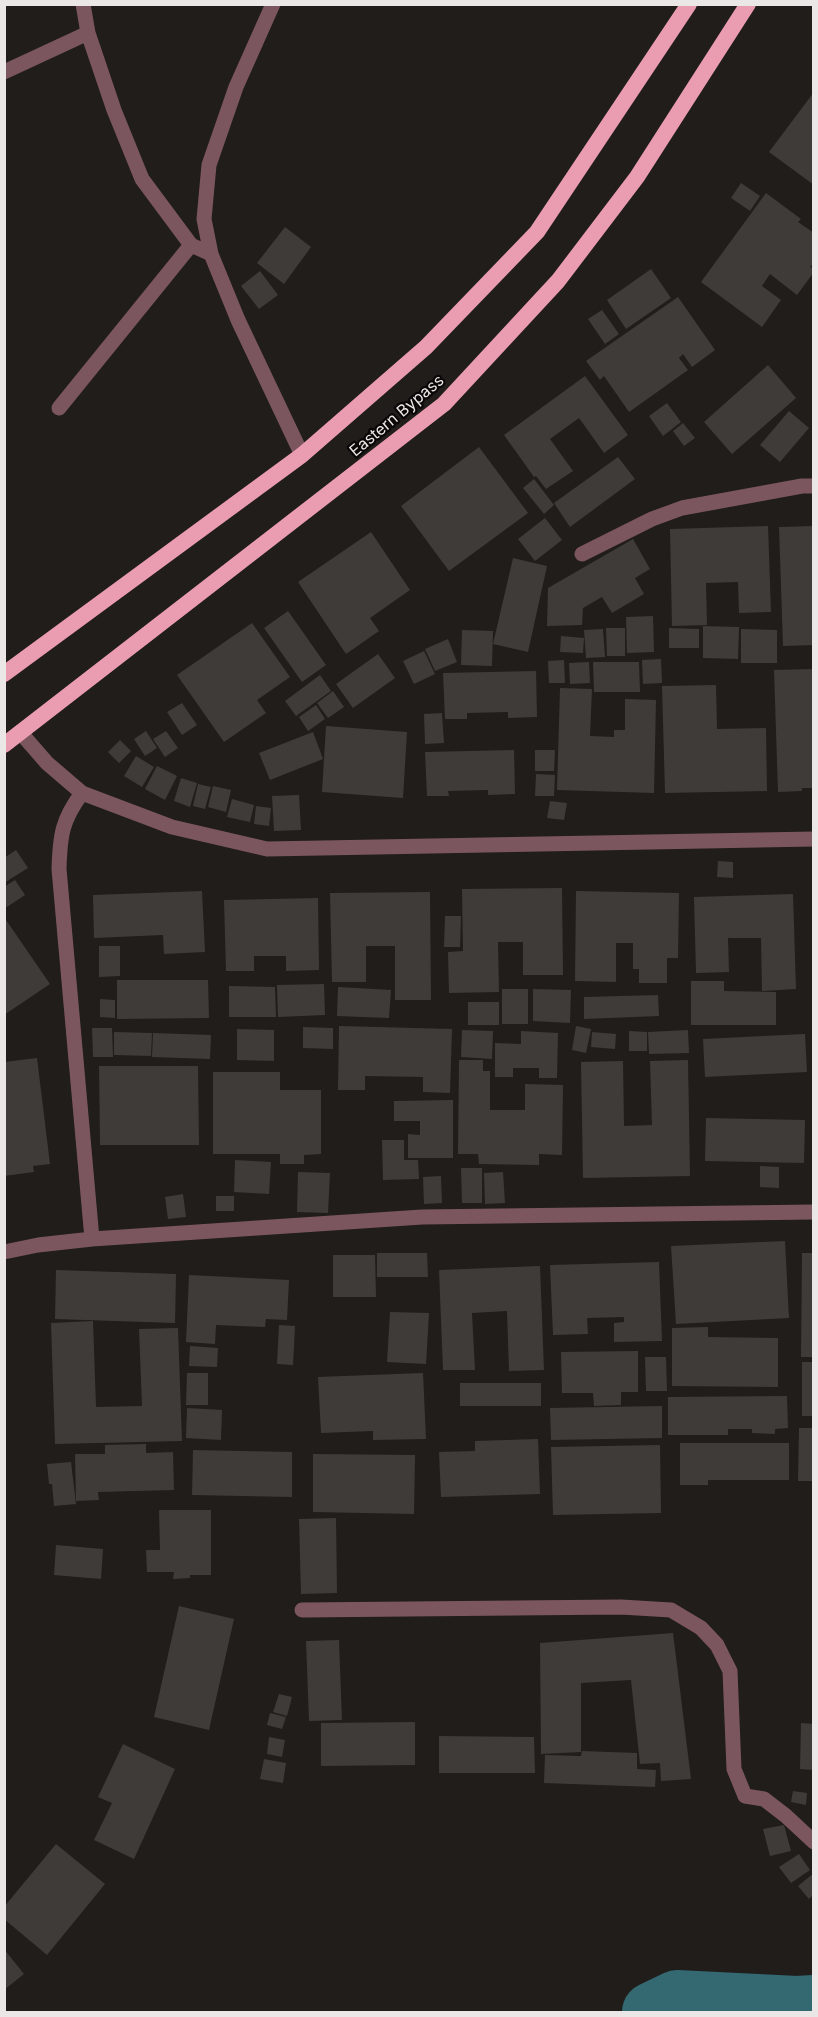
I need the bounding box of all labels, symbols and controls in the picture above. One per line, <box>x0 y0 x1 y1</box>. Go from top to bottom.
street label: Eastern Bypass <box>346 371 448 461</box>

